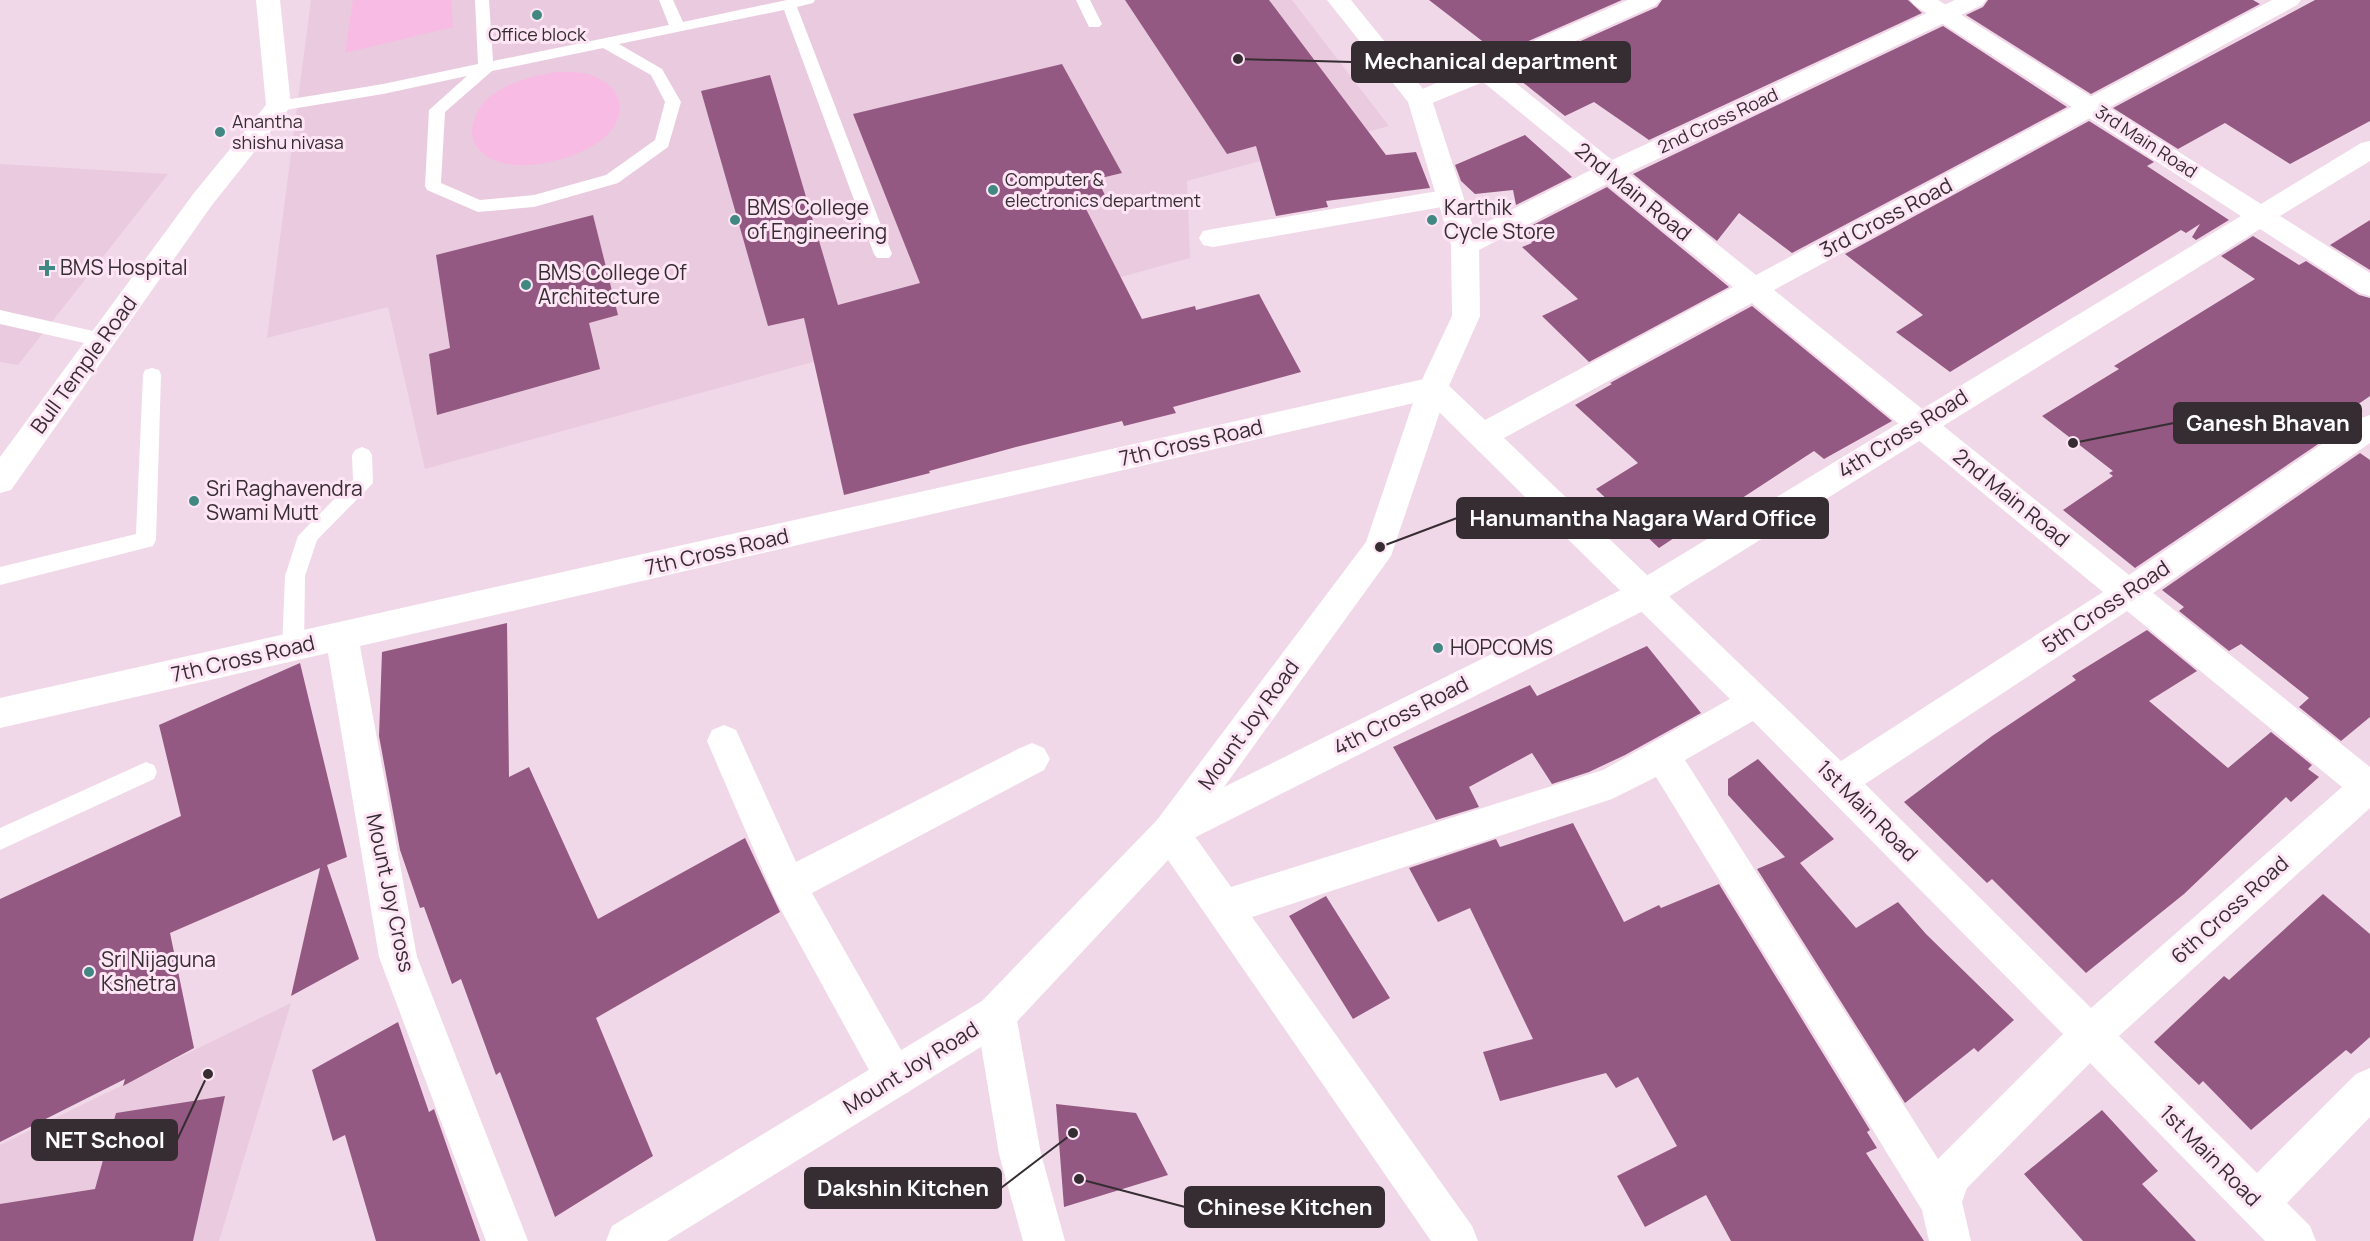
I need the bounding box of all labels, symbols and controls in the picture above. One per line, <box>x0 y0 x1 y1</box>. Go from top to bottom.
marker: Office block <box>530 8 544 22</box>
place label: Office block <box>488 22 587 46</box>
callout: Mechanical department <box>1352 42 1630 82</box>
text: Mechanical department <box>1364 46 1618 76</box>
street label: 2nd Cross Road <box>1654 82 1782 158</box>
street label: 3rd Main Road <box>2091 99 2202 183</box>
place label: Anantha shishu nivasa <box>232 109 344 154</box>
marker: Anantha shishu nivasa <box>213 125 227 139</box>
street label: 2nd Main Road <box>1570 136 1697 247</box>
place label: Computer & electronics department <box>1005 167 1201 212</box>
street label: 3rd Cross Road <box>1814 170 1957 264</box>
marker: Computer & electronics department <box>986 183 1000 197</box>
place label: BMS College of Engineering <box>747 193 887 245</box>
place label: Karthik Cycle Store <box>1444 193 1555 245</box>
marker: BMS College of Engineering <box>728 213 742 227</box>
marker: Karthik Cycle Store <box>1425 213 1439 227</box>
place label: BMS Hospital <box>60 253 188 281</box>
place label: BMS College Of Architecture <box>538 258 687 310</box>
marker: BMS Hospital <box>38 259 56 277</box>
marker: BMS College Of Architecture <box>519 278 533 292</box>
street label: Bull Temple Road <box>24 290 143 439</box>
street label: 4th Cross Road <box>1832 382 1973 484</box>
callout: Ganesh Bhavan <box>2174 403 2361 443</box>
text: Ganesh Bhavan <box>2186 408 2350 438</box>
street label: 7th Cross Road <box>1116 412 1265 472</box>
street label: 2nd Main Road <box>1948 442 2075 553</box>
place label: Sri Raghavendra Swami Mutt <box>206 474 363 526</box>
marker: Sri Raghavendra Swami Mutt <box>187 494 201 508</box>
callout: Hanumantha Nagara Ward Office <box>1457 498 1828 538</box>
text: Hanumantha Nagara Ward Office <box>1470 503 1816 533</box>
street label: 7th Cross Road <box>642 521 791 581</box>
street label: 5th Cross Road <box>2036 553 2175 659</box>
street label: 7th Cross Road <box>168 628 317 688</box>
place label: HOPCOMS <box>1450 633 1553 661</box>
marker: HOPCOMS <box>1431 641 1445 655</box>
street label: Mount Joy Road <box>1191 654 1305 795</box>
street label: 4th Cross Road <box>1328 669 1473 761</box>
street label: 1st Main Road <box>1811 754 1924 867</box>
street label: Mount Joy Cross <box>361 811 421 975</box>
street label: 6th Cross Road <box>2165 849 2294 969</box>
place label: Sri Nijaguna Kshetra <box>101 945 216 997</box>
marker: Sri Nijaguna Kshetra <box>82 965 96 979</box>
street label: Mount Joy Road <box>838 1014 983 1120</box>
street label: 1st Main Road <box>2154 1099 2267 1212</box>
callout: NET School <box>32 1120 177 1160</box>
text: NET School <box>45 1125 165 1155</box>
callout: Dakshin Kitchen <box>805 1168 1001 1208</box>
text: Dakshin Kitchen <box>817 1173 989 1203</box>
callout: Chinese Kitchen <box>1185 1187 1384 1227</box>
text: Chinese Kitchen <box>1198 1192 1372 1222</box>

